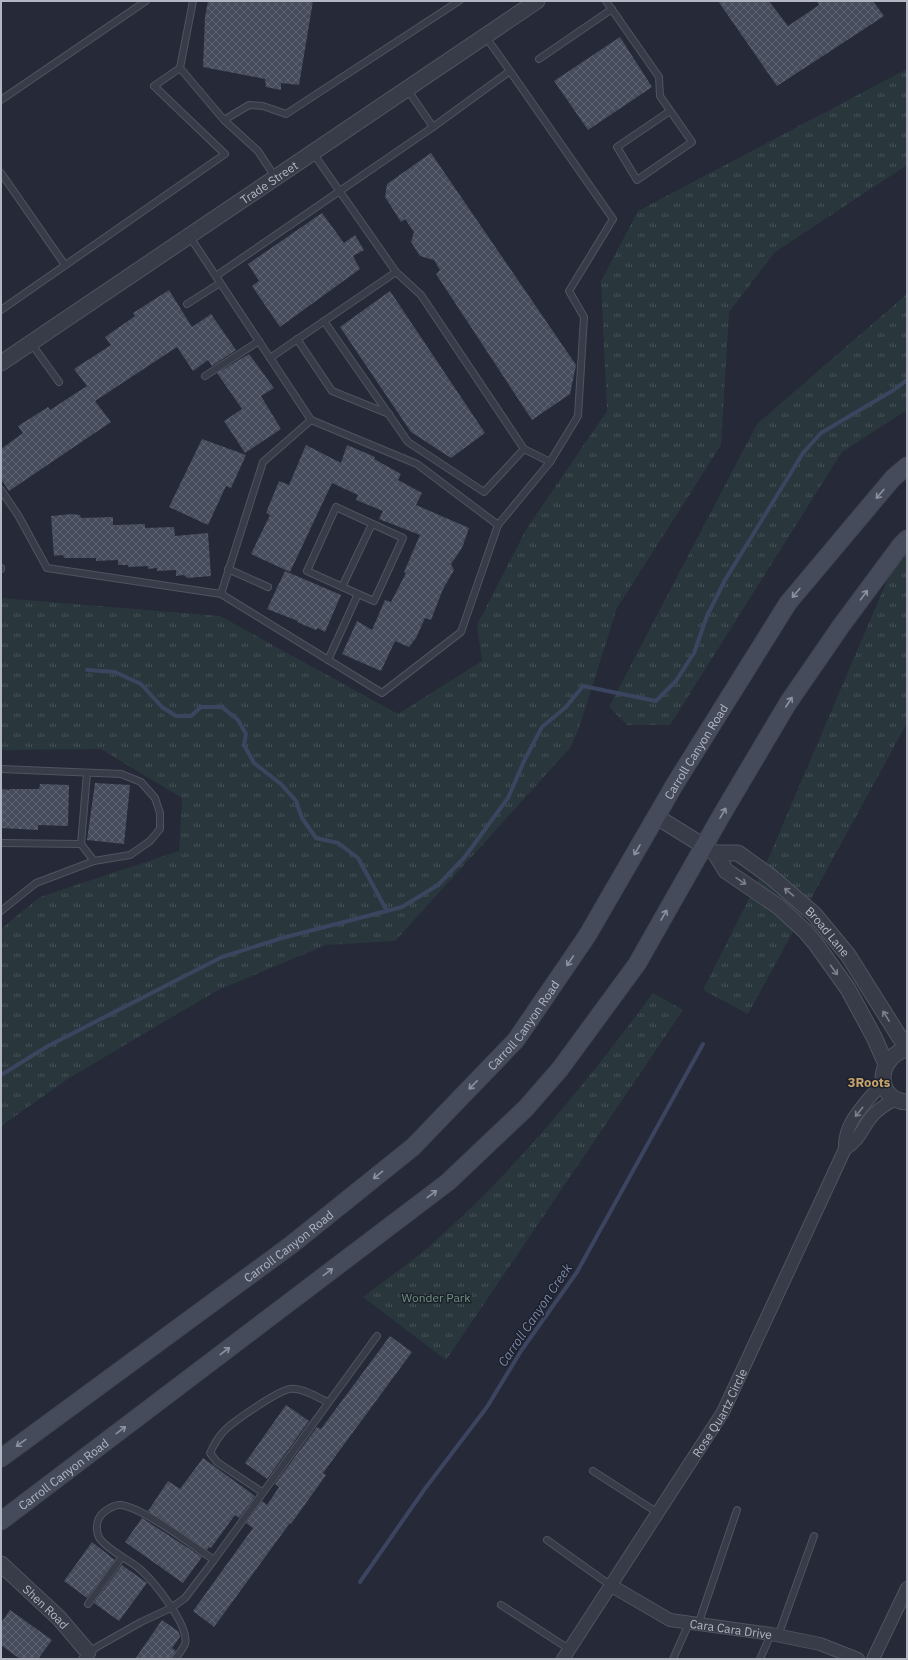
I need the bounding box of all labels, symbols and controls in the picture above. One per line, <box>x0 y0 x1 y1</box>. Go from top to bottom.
street label: Trade Street <box>237 157 300 207</box>
one-way arrow <box>875 488 884 499</box>
one-way arrow <box>791 588 800 598</box>
one-way arrow <box>860 590 868 601</box>
one-way arrow <box>785 696 794 707</box>
street label: Carroll Canyon Road <box>660 701 731 802</box>
one-way arrow <box>719 807 727 819</box>
one-way arrow <box>633 844 641 855</box>
one-way arrow <box>735 877 746 885</box>
one-way arrow <box>784 888 795 897</box>
street label: Broad Lane <box>803 903 854 960</box>
one-way arrow <box>661 909 669 921</box>
one-way arrow <box>566 956 574 967</box>
one-way arrow <box>830 964 838 975</box>
street label: Carroll Canyon Road <box>484 977 562 1073</box>
one-way arrow <box>882 1010 890 1022</box>
district label: 3Roots <box>848 1074 891 1091</box>
one-way arrow <box>469 1080 478 1090</box>
one-way arrow <box>854 1107 863 1117</box>
one-way arrow <box>373 1170 384 1179</box>
one-way arrow <box>427 1190 438 1198</box>
street label: Carroll Canyon Road <box>240 1207 336 1285</box>
water label: Carroll Canyon Creek <box>494 1260 576 1370</box>
one-way arrow <box>323 1268 334 1276</box>
park label: Wonder Park <box>401 1290 471 1305</box>
one-way arrow <box>219 1347 230 1355</box>
street label: Rose Quartz Circle <box>689 1366 750 1460</box>
one-way arrow <box>116 1425 127 1434</box>
street label: Carroll Canyon Road <box>15 1435 111 1513</box>
one-way arrow <box>16 1439 27 1447</box>
street label: Shen Road <box>20 1581 72 1632</box>
street label: Cara Cara Drive <box>689 1615 773 1642</box>

